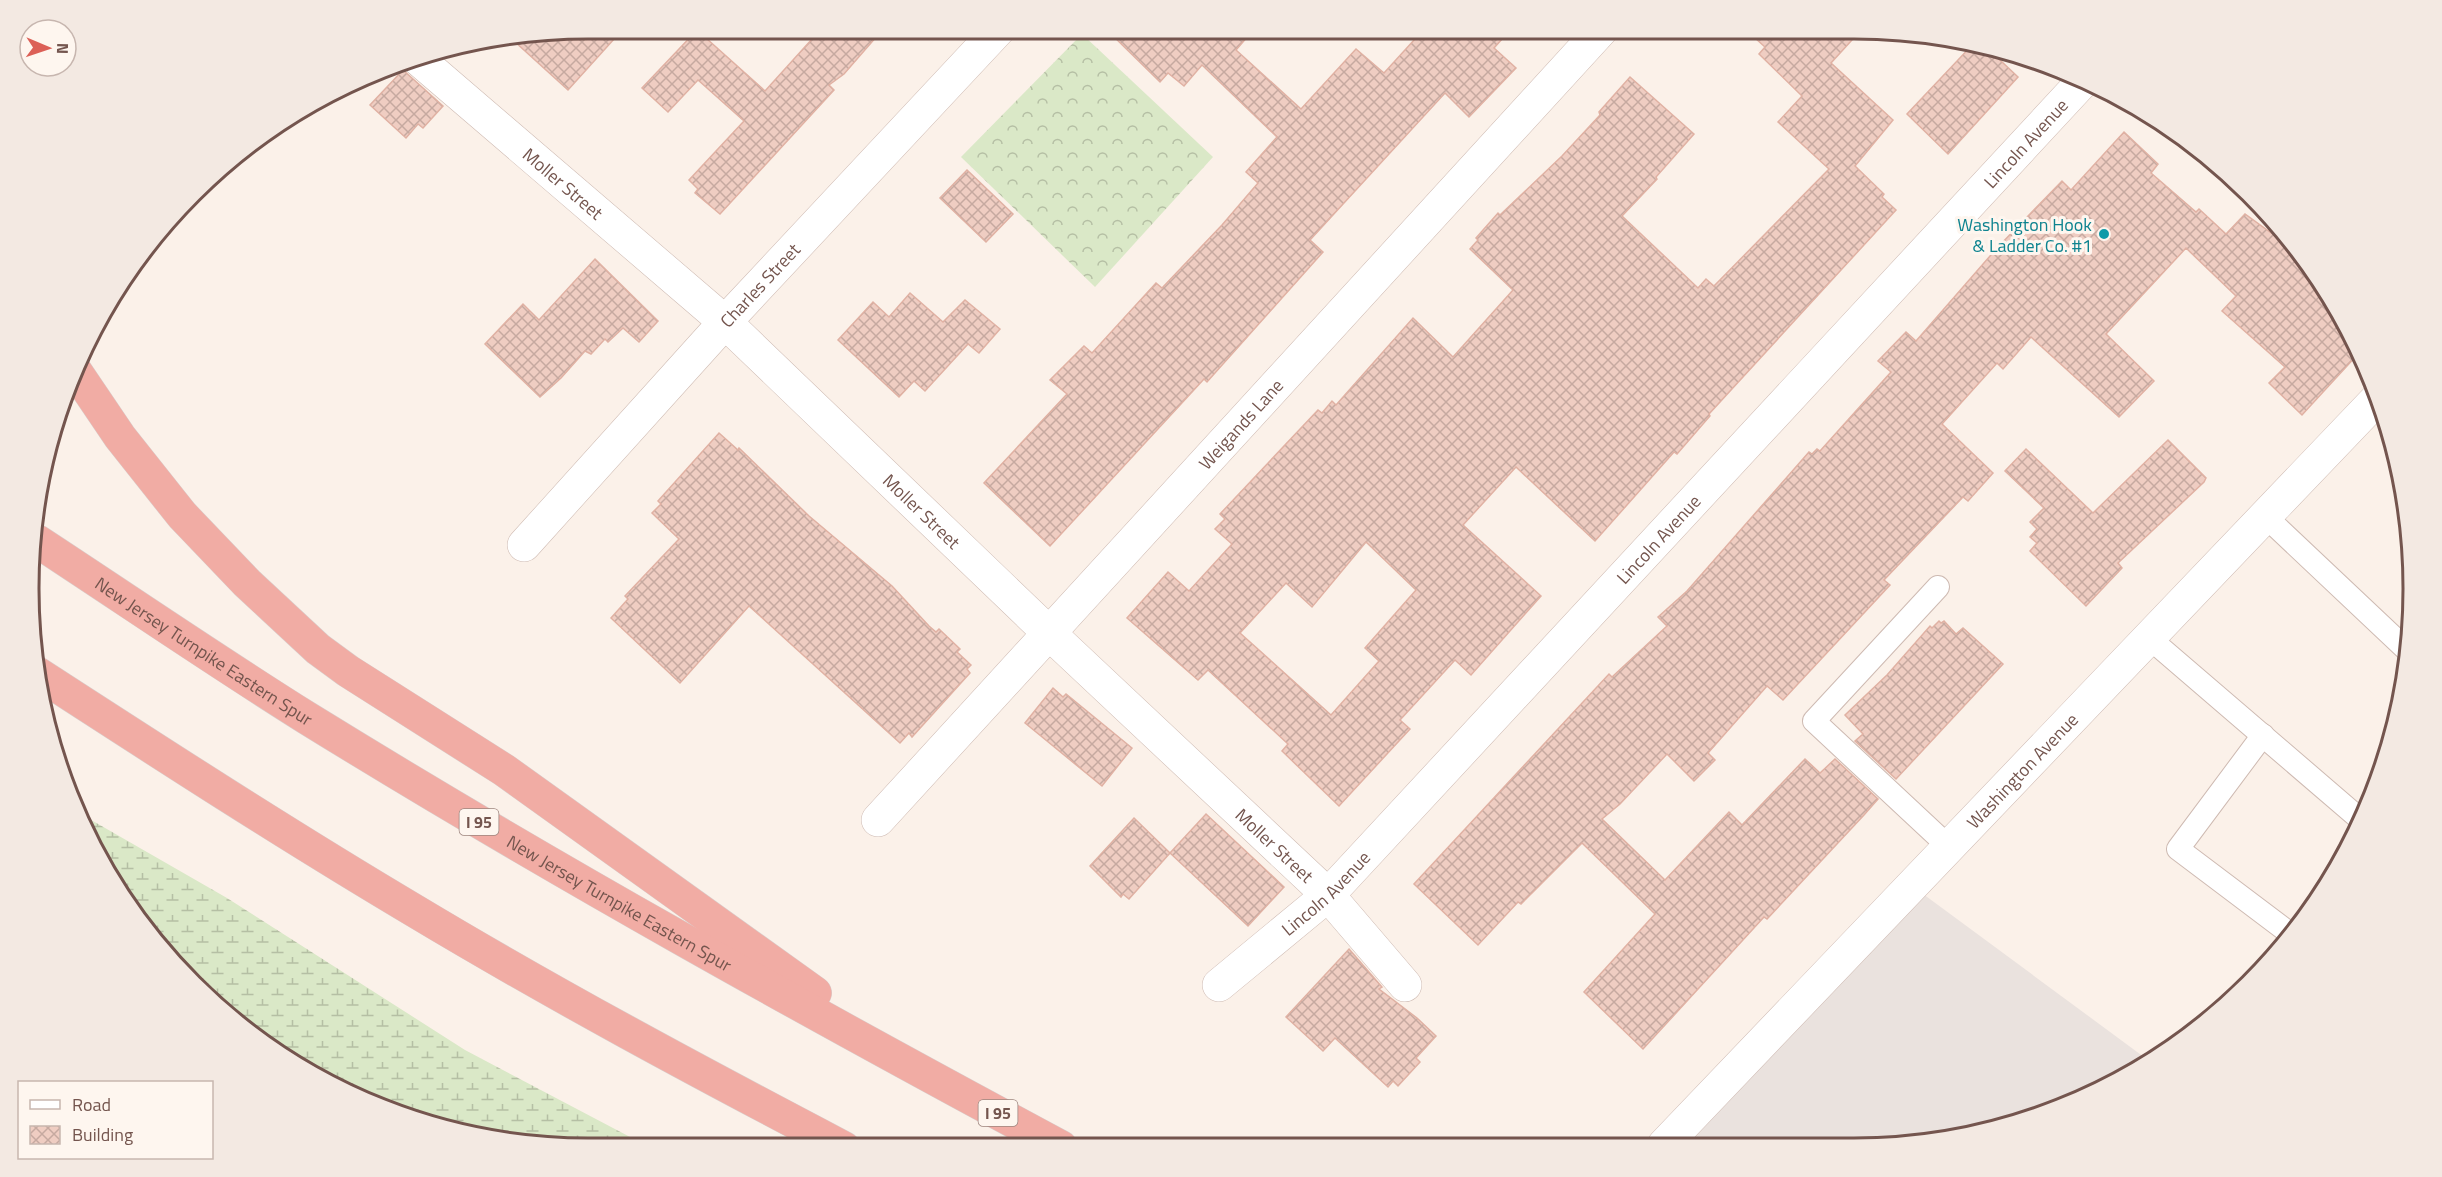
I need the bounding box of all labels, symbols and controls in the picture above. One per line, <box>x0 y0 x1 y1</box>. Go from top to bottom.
north arrow <box>18 18 78 78</box>
text: N <box>51 43 75 54</box>
street label: Lincoln Avenue <box>1977 92 2074 194</box>
street label: Moller Street <box>517 141 610 226</box>
place label: Washington Hook & Ladder Co. #1 <box>1957 211 2092 259</box>
marker: Washington Hook & Ladder Co. #1 <box>2097 227 2111 241</box>
street label: Charles Street <box>713 236 806 333</box>
street label: Weigands Lane <box>1192 372 1289 475</box>
street label: Moller Street <box>877 467 967 555</box>
street label: Lincoln Avenue <box>1610 488 1707 590</box>
street label: New Jersey Turnpike Eastern Spur <box>90 570 318 732</box>
street label: Washington Avenue <box>1960 706 2084 835</box>
street label: Moller Street <box>1230 801 1321 889</box>
road number: I 95 <box>460 809 498 835</box>
street label: New Jersey Turnpike Eastern Spur <box>502 828 737 978</box>
street label: Lincoln Avenue <box>1275 844 1376 942</box>
legend <box>18 1081 213 1159</box>
text: Road <box>72 1091 111 1118</box>
road number: I 95 <box>978 1100 1018 1126</box>
text: Building <box>72 1121 133 1148</box>

